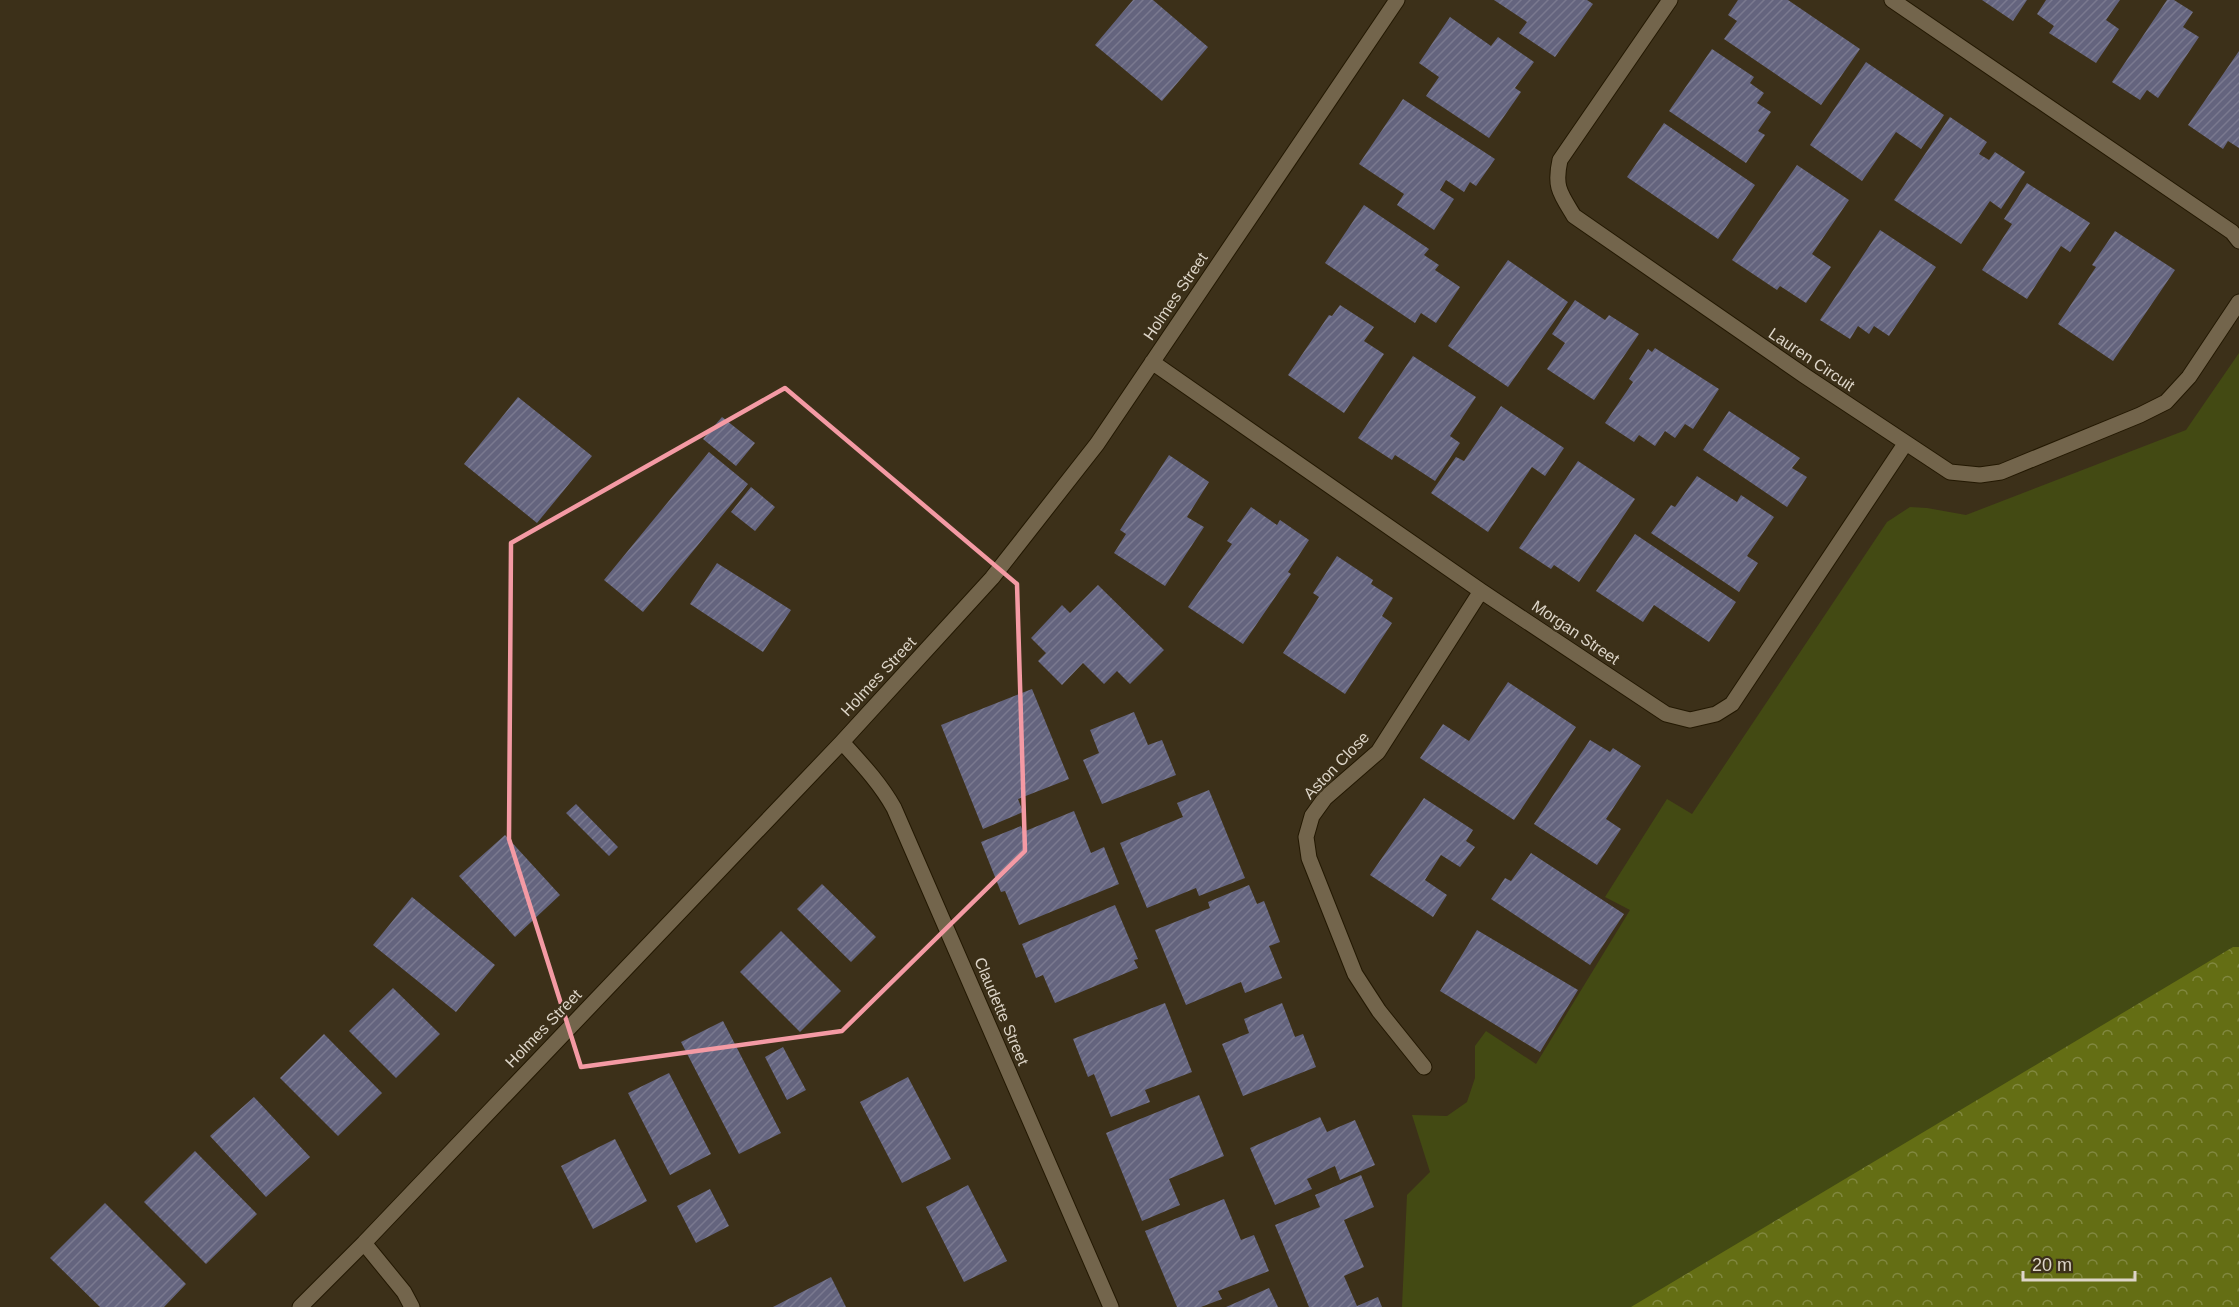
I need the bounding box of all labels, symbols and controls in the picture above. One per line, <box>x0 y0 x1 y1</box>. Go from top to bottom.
street label: Holmes Street <box>1140 249 1211 343</box>
street label: Lauren Circuit <box>1766 325 1858 395</box>
street label: Morgan Street <box>1529 597 1623 668</box>
street label: Holmes Street <box>838 633 920 719</box>
street label: Aston Close <box>1300 728 1373 802</box>
street label: Claudette Street <box>971 955 1032 1068</box>
street label: Holmes Street <box>502 986 585 1071</box>
scale bar <box>2023 1244 2136 1282</box>
text: 20 m <box>2032 1255 2072 1275</box>

